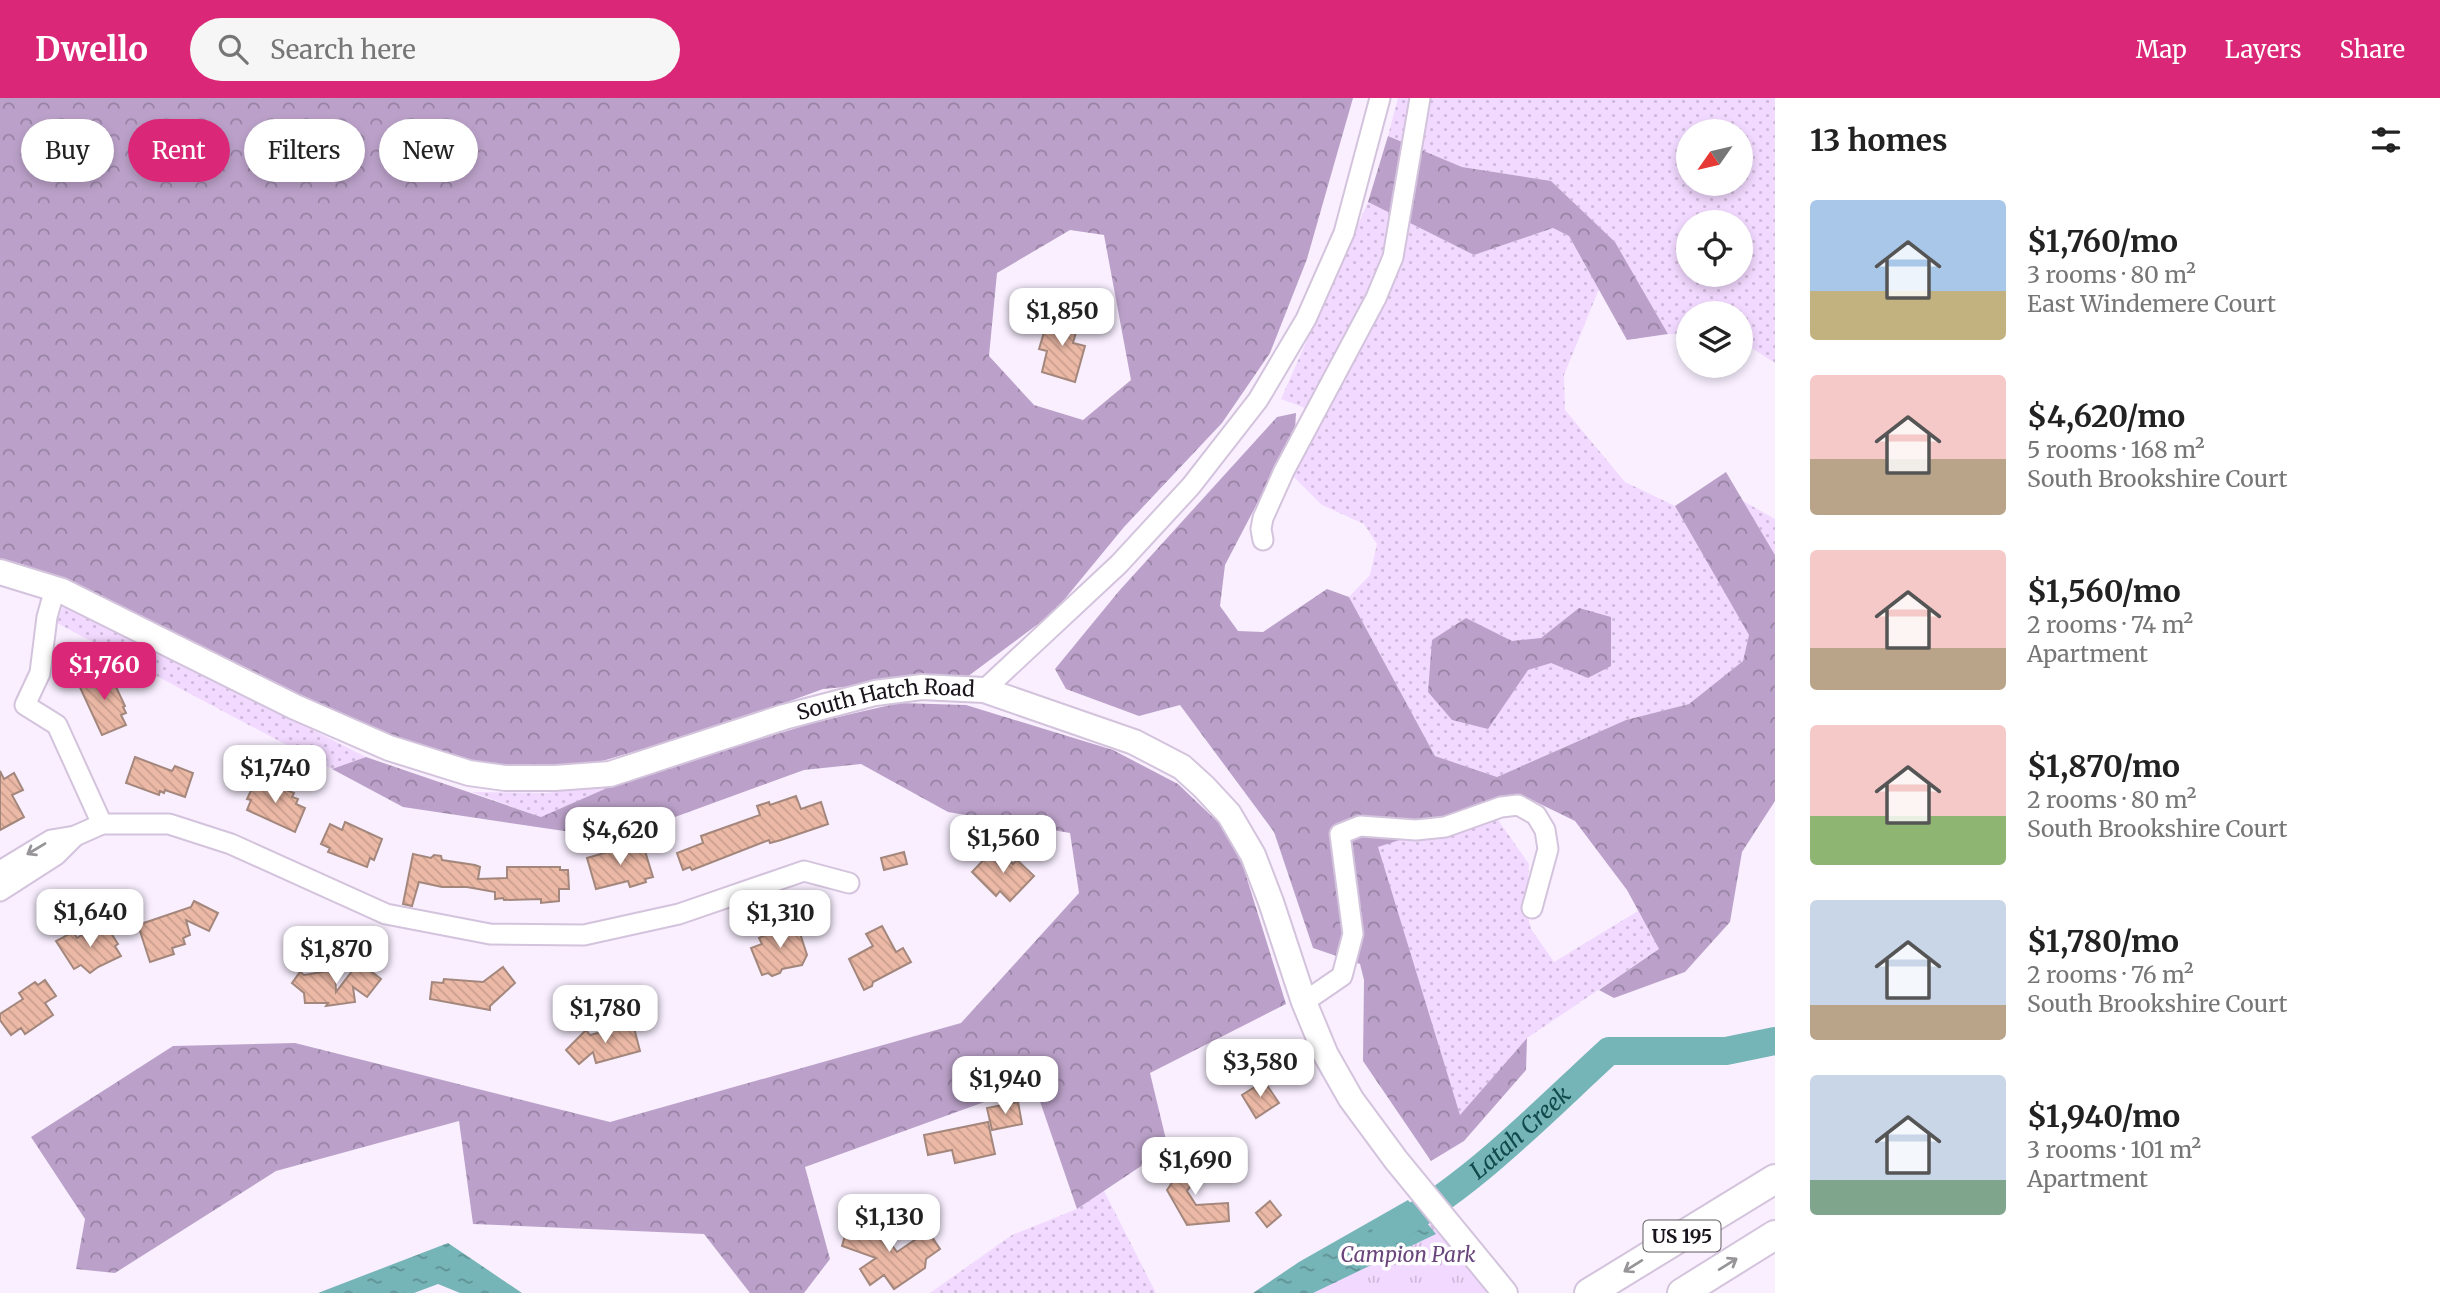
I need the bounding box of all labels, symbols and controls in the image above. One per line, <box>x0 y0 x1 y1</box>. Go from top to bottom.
search box <box>190 18 680 81</box>
text: Dwello <box>35 29 148 70</box>
icon: search <box>214 30 252 68</box>
text: Search here <box>270 33 416 66</box>
text: Map <box>2136 34 2187 65</box>
text: Layers <box>2225 34 2301 65</box>
text: Share <box>2339 34 2405 65</box>
chip: Buy <box>21 119 114 182</box>
chip: Rent <box>128 119 230 182</box>
chip: Filters <box>244 119 365 182</box>
chip: New <box>379 119 478 182</box>
north arrow <box>1676 119 1754 196</box>
map controls <box>1676 119 1753 378</box>
text: 13 homes <box>1810 121 1948 159</box>
icon: filters <box>2367 121 2405 159</box>
button: locate <box>1676 210 1753 287</box>
text: $1,760/mo <box>2027 222 2178 260</box>
icon: home <box>1866 228 1950 312</box>
text: 3 rooms · 80 m² <box>2027 260 2196 289</box>
pin: $1,850 <box>1005 288 1119 348</box>
text: East Windemere Court <box>2027 289 2276 318</box>
text: $1,850 <box>1025 296 1099 325</box>
button: layers <box>1676 301 1753 378</box>
text: $4,620/mo <box>2027 397 2185 435</box>
icon: home <box>1866 403 1950 487</box>
text: 5 rooms · 168 m² <box>2027 435 2205 464</box>
text: South Brookshire Court <box>2027 464 2287 493</box>
text: $1,560/mo <box>2027 572 2181 610</box>
icon: home <box>1866 578 1950 662</box>
text: 2 rooms · 74 m² <box>2027 610 2193 639</box>
text: Apartment <box>2027 639 2148 668</box>
pin: $1,760 <box>47 642 161 702</box>
text: $1,760 <box>68 650 140 679</box>
street label: South Hatch Road <box>794 673 976 726</box>
pin: $1,740 <box>218 746 332 805</box>
text: $1,870/mo <box>2027 747 2180 785</box>
text: $1,740 <box>239 753 311 782</box>
icon: home <box>1866 753 1950 837</box>
text: 2 rooms · 80 m² <box>2027 785 2196 814</box>
pin: $4,620 <box>563 808 677 867</box>
text: South Brookshire Court <box>2027 814 2287 843</box>
text: $4,620 <box>581 815 659 844</box>
pin: $1,560 <box>946 816 1060 875</box>
text: $1,560 <box>966 823 1040 852</box>
one-way arrow <box>26 843 46 857</box>
pin: $1,640 <box>33 890 147 949</box>
pin: $1,310 <box>723 890 837 950</box>
text: $1,640 <box>52 897 128 926</box>
text: $1,310 <box>745 898 815 927</box>
text: $1,780/mo <box>2027 922 2179 960</box>
pin: $1,870 <box>279 926 393 986</box>
icon: home <box>1866 928 1950 1012</box>
text: $1,870 <box>299 934 373 963</box>
text: 2 rooms · 76 m² <box>2027 960 2194 989</box>
pin: $1,780 <box>548 986 662 1045</box>
text: South Brookshire Court <box>2027 989 2287 1018</box>
text: $1,780 <box>569 993 641 1022</box>
pin: $3,580 <box>1203 1040 1317 1099</box>
text: $3,580 <box>1222 1047 1298 1076</box>
pin: $1,940 <box>948 1056 1062 1116</box>
text: $1,940 <box>968 1064 1042 1093</box>
water label: Latah Creek <box>1464 1079 1577 1185</box>
text: $1,940/mo <box>2027 1097 2180 1135</box>
icon: home <box>1866 1103 1950 1187</box>
text: 3 rooms · 101 m² <box>2027 1135 2201 1164</box>
pin: $1,690 <box>1138 1138 1252 1197</box>
text: $1,690 <box>1158 1145 1232 1174</box>
text: Apartment <box>2027 1164 2148 1193</box>
pin: $1,130 <box>832 1194 946 1254</box>
text: $1,130 <box>854 1202 924 1231</box>
road number: US 195 <box>1644 1220 1720 1252</box>
park label: Campion Park <box>1340 1241 1476 1268</box>
one-way arrow <box>1718 1256 1738 1270</box>
one-way arrow <box>1624 1259 1644 1273</box>

